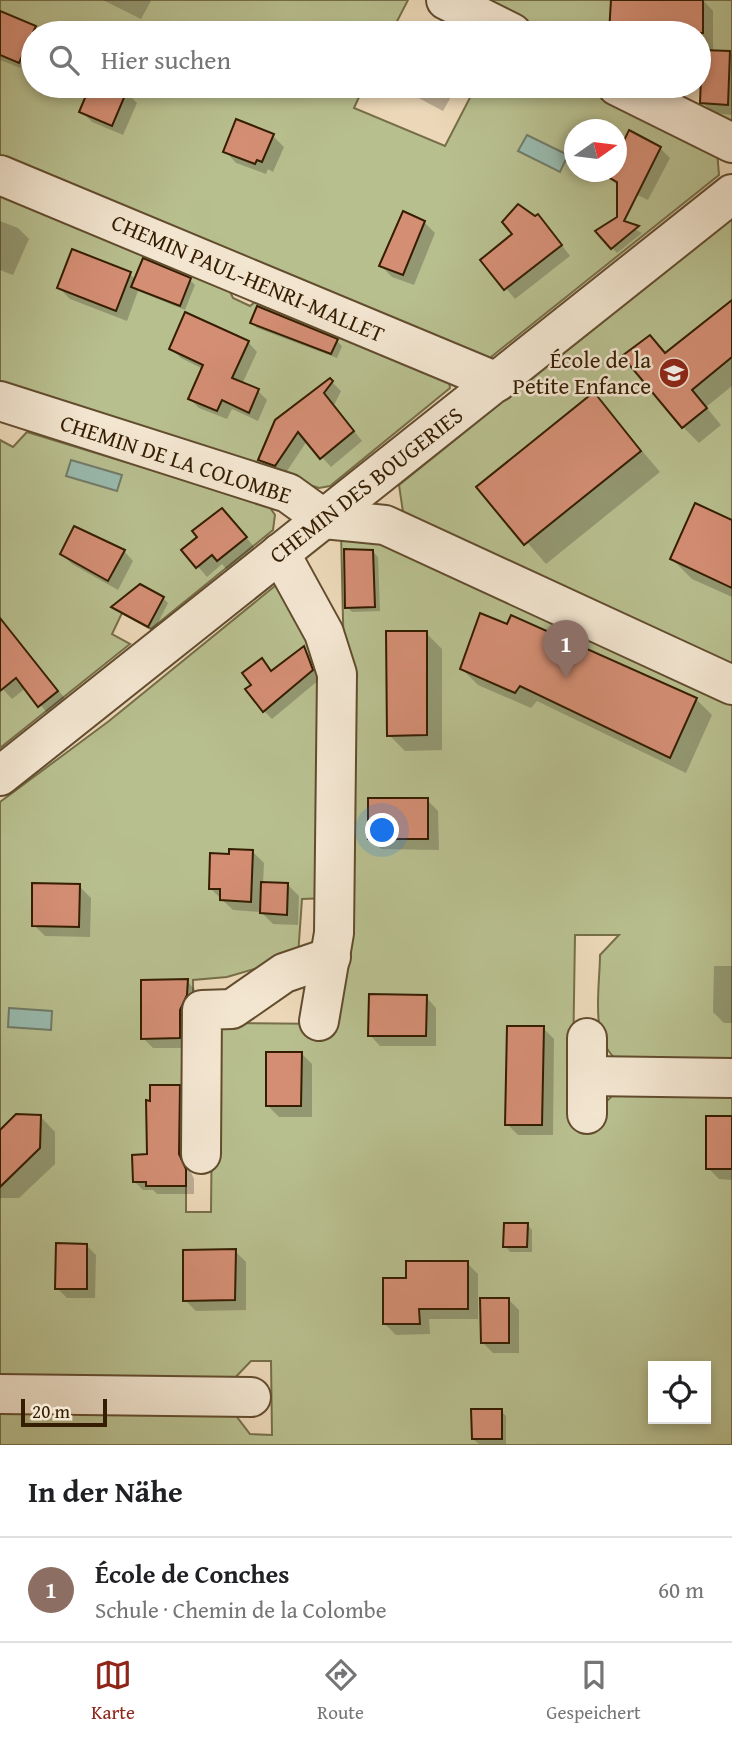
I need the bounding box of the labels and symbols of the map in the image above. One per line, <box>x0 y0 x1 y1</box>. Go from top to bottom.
north arrow <box>564 119 627 182</box>
street label: CHEMIN PAUL-HENRI-MALLET <box>107 205 390 350</box>
place label: École de la Petite Enfance <box>513 343 651 402</box>
school or university icon: École de la Petite Enfance <box>657 356 691 390</box>
street label: CHEMIN DES BOUGERIES <box>262 398 470 571</box>
street label: CHEMIN DE LA COLOMBE <box>56 406 296 512</box>
pin: 1 <box>543 620 589 678</box>
your location <box>365 813 399 847</box>
scale bar <box>21 1396 107 1428</box>

